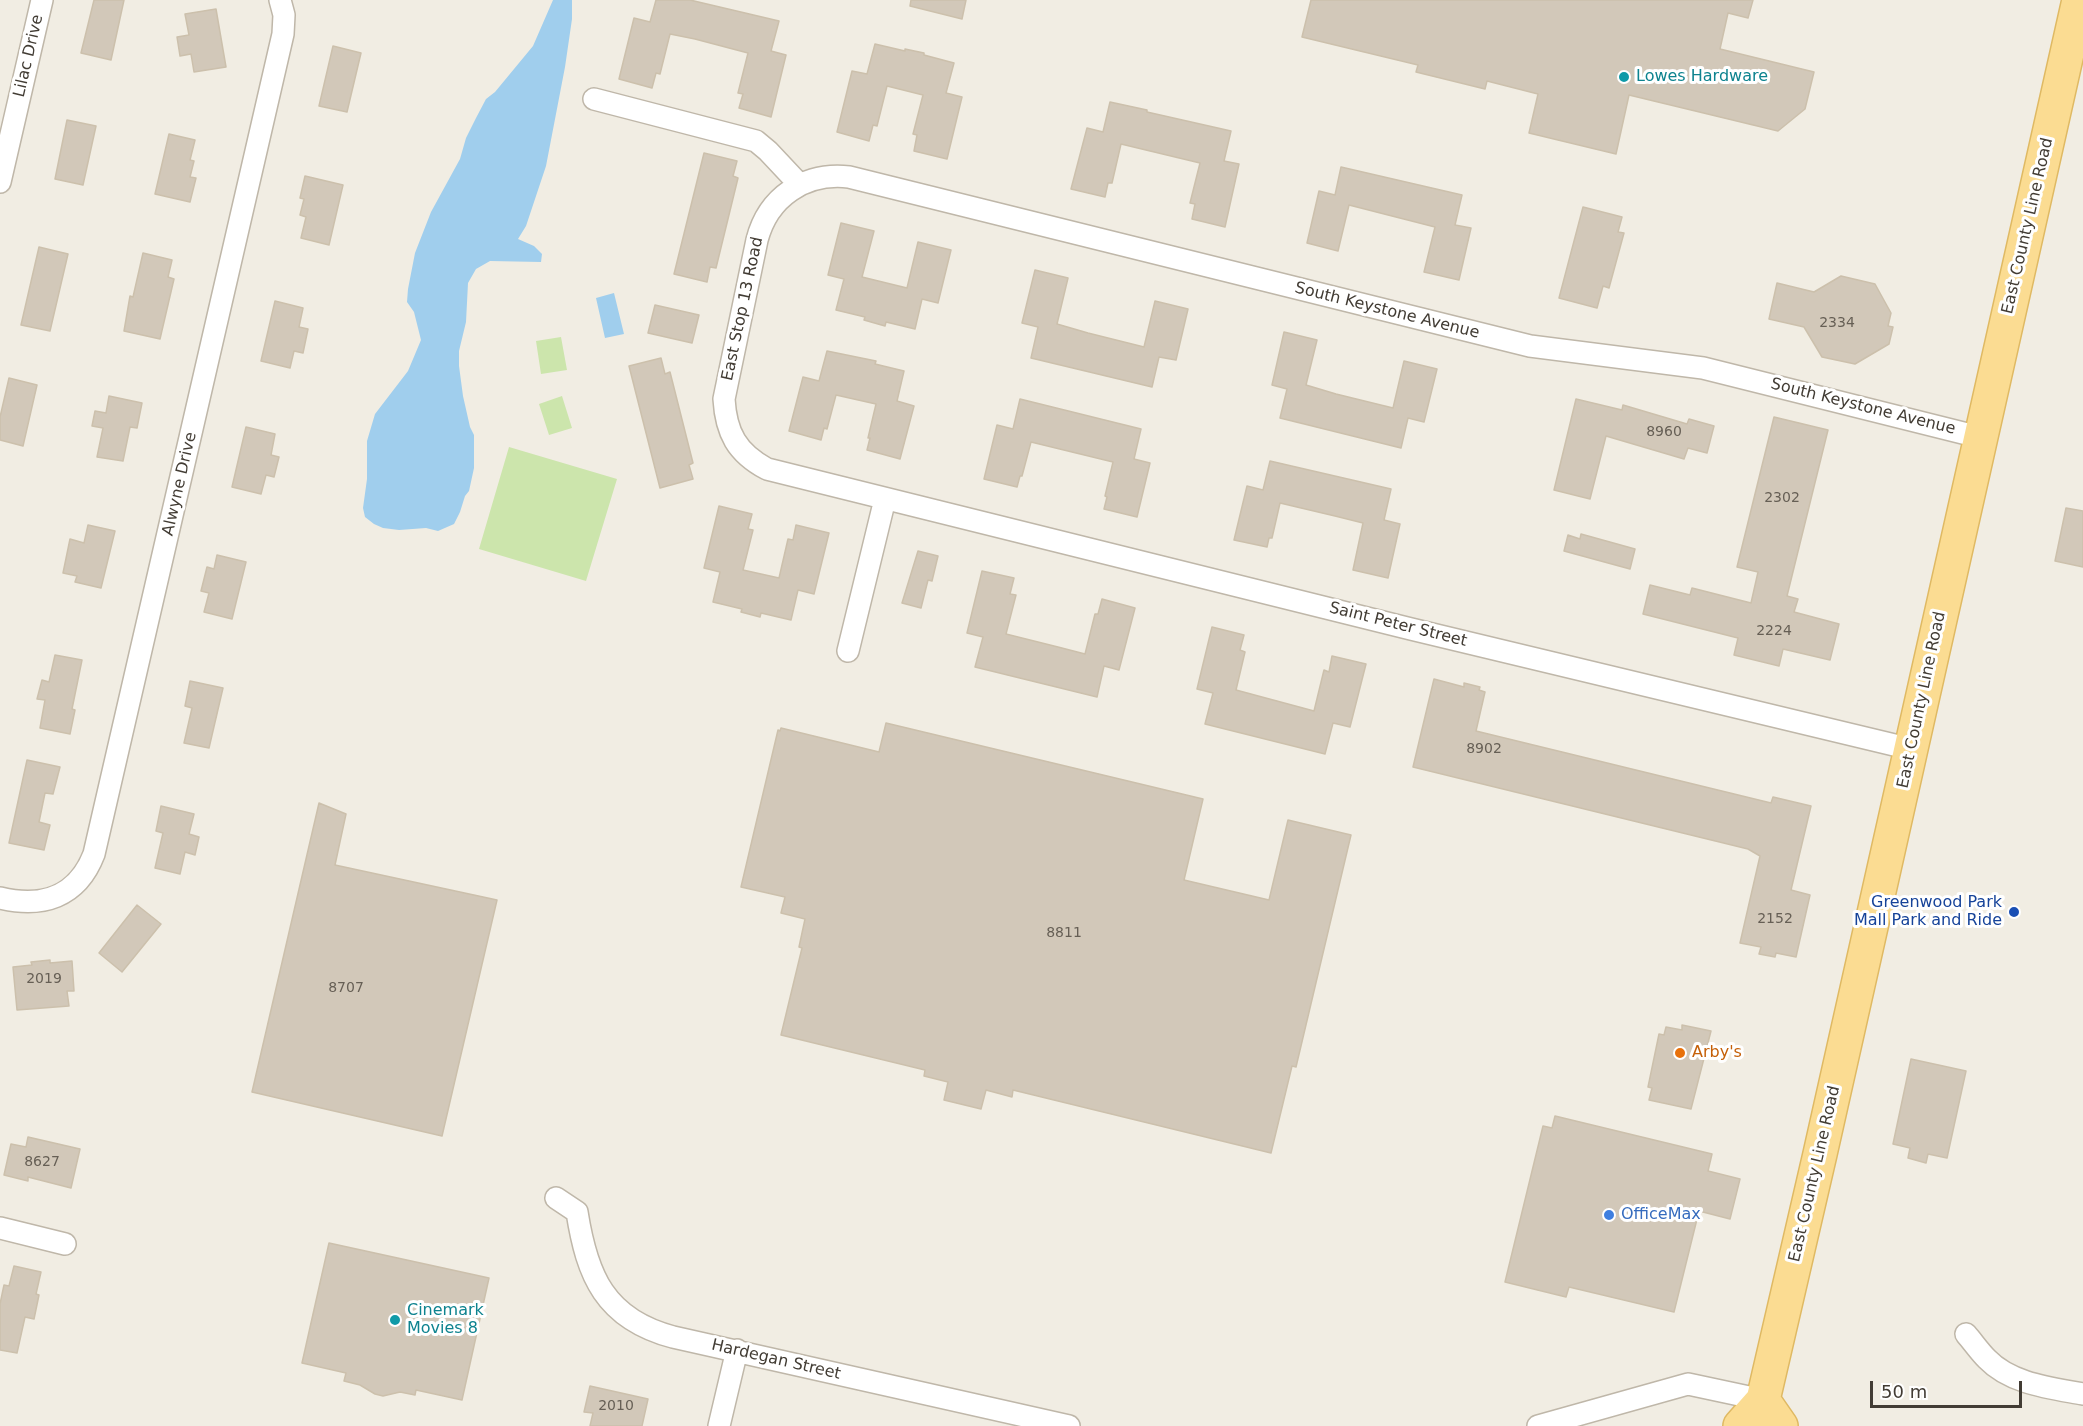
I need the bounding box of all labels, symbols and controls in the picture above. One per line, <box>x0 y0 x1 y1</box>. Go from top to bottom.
street label: Lilac Drive <box>10 13 48 99</box>
place label: Lowes Hardware <box>1636 67 1768 87</box>
marker: Lowes Hardware <box>1617 70 1631 84</box>
street label: East County Line Road <box>1998 136 2058 316</box>
street label: East Stop 13 Road <box>718 235 768 383</box>
street label: South Keystone Avenue <box>1293 279 1481 343</box>
house number: 2334 <box>1819 315 1855 331</box>
street label: South Keystone Avenue <box>1769 375 1957 439</box>
house number: 8960 <box>1646 424 1682 440</box>
street label: Alwyne Drive <box>159 430 201 538</box>
house number: 2302 <box>1764 490 1800 506</box>
street label: Saint Peter Street <box>1327 599 1469 651</box>
street label: East County Line Road <box>1894 610 1950 790</box>
house number: 2224 <box>1756 623 1792 639</box>
house number: 8902 <box>1466 741 1502 757</box>
place label: Greenwood Park Mall Park and Ride <box>1854 893 2002 931</box>
marker: Greenwood Park Mall Park and Ride <box>2007 905 2021 919</box>
house number: 2152 <box>1757 911 1793 927</box>
house number: 8811 <box>1046 925 1082 941</box>
house number: 2019 <box>26 971 62 987</box>
house number: 8707 <box>328 980 364 996</box>
place label: Arby's <box>1692 1043 1742 1063</box>
marker: Arby's <box>1673 1046 1687 1060</box>
street label: East County Line Road <box>1785 1084 1845 1264</box>
house number: 8627 <box>24 1154 60 1170</box>
place label: OfficeMax <box>1621 1205 1701 1225</box>
marker: OfficeMax <box>1602 1208 1616 1222</box>
place label: Cinemark Movies 8 <box>407 1301 484 1339</box>
marker: Cinemark Movies 8 <box>388 1313 402 1327</box>
street label: Hardegan Street <box>710 1336 842 1384</box>
scale bar <box>1873 1369 2024 1407</box>
text: 50 m <box>1881 1381 1927 1402</box>
house number: 2010 <box>598 1398 634 1414</box>

